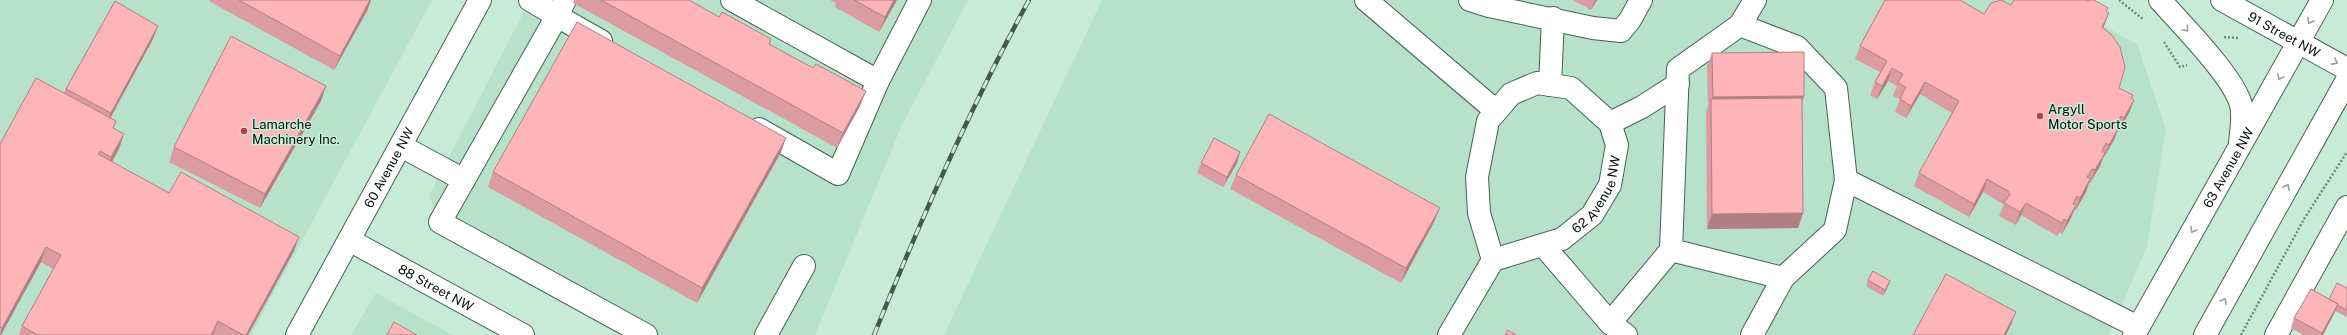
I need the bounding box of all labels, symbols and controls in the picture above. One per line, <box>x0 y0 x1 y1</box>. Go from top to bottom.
street label: 91 Street NW <box>2245 9 2323 61</box>
one-way arrow <box>2307 17 2315 24</box>
one-way arrow <box>2181 25 2188 32</box>
one-way arrow <box>2331 57 2338 65</box>
one-way arrow <box>2277 73 2284 80</box>
place label: Argyll Motor Sports <box>2048 102 2127 132</box>
marker: Argyll Motor Sports <box>2035 111 2045 121</box>
place label: Lamarche Machinery Inc. <box>252 117 340 147</box>
street label: 60 Avenue NW <box>361 124 417 210</box>
street label: 63 Avenue NW <box>2200 125 2257 210</box>
marker: Lamarche Machinery Inc. <box>239 126 249 136</box>
street label: 62 Avenue NW <box>1569 154 1623 236</box>
one-way arrow <box>2283 184 2290 191</box>
one-way arrow <box>2191 226 2198 233</box>
street label: 88 Street NW <box>395 261 476 315</box>
one-way arrow <box>2219 298 2227 305</box>

